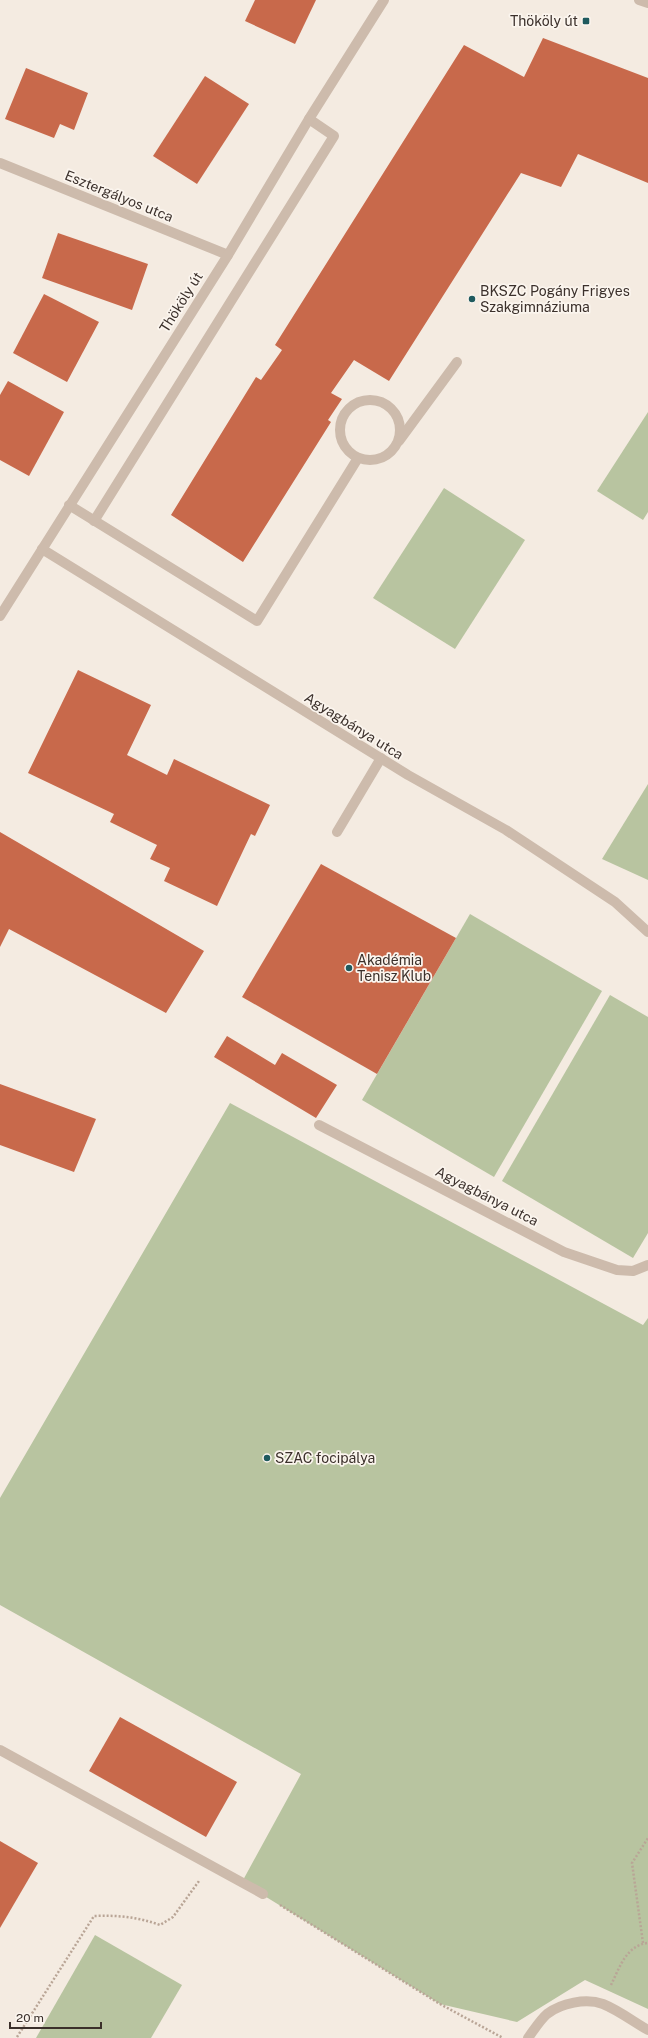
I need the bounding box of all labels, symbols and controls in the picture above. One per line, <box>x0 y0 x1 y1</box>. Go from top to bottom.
place label: Thököly út <box>510 13 578 29</box>
marker: Thököly út <box>581 16 591 26</box>
street label: Esztergályos utca <box>63 167 175 225</box>
street label: Thököly út <box>156 269 206 335</box>
place label: BKSZC Pogány Frigyes Szakgimnáziuma <box>480 283 630 315</box>
marker: BKSZC Pogány Frigyes Szakgimnáziuma <box>467 294 477 304</box>
street label: Agyagbánya utca <box>302 689 406 763</box>
place label: Akadémia Tenisz Klub <box>357 952 431 984</box>
marker: Akadémia Tenisz Klub <box>344 963 354 973</box>
street label: Agyagbánya utca <box>433 1163 541 1229</box>
place label: SZAC focipálya <box>275 1450 375 1466</box>
marker: SZAC focipálya <box>262 1453 272 1463</box>
scale bar <box>10 2004 101 2030</box>
text: 20 m <box>16 2011 44 2025</box>

